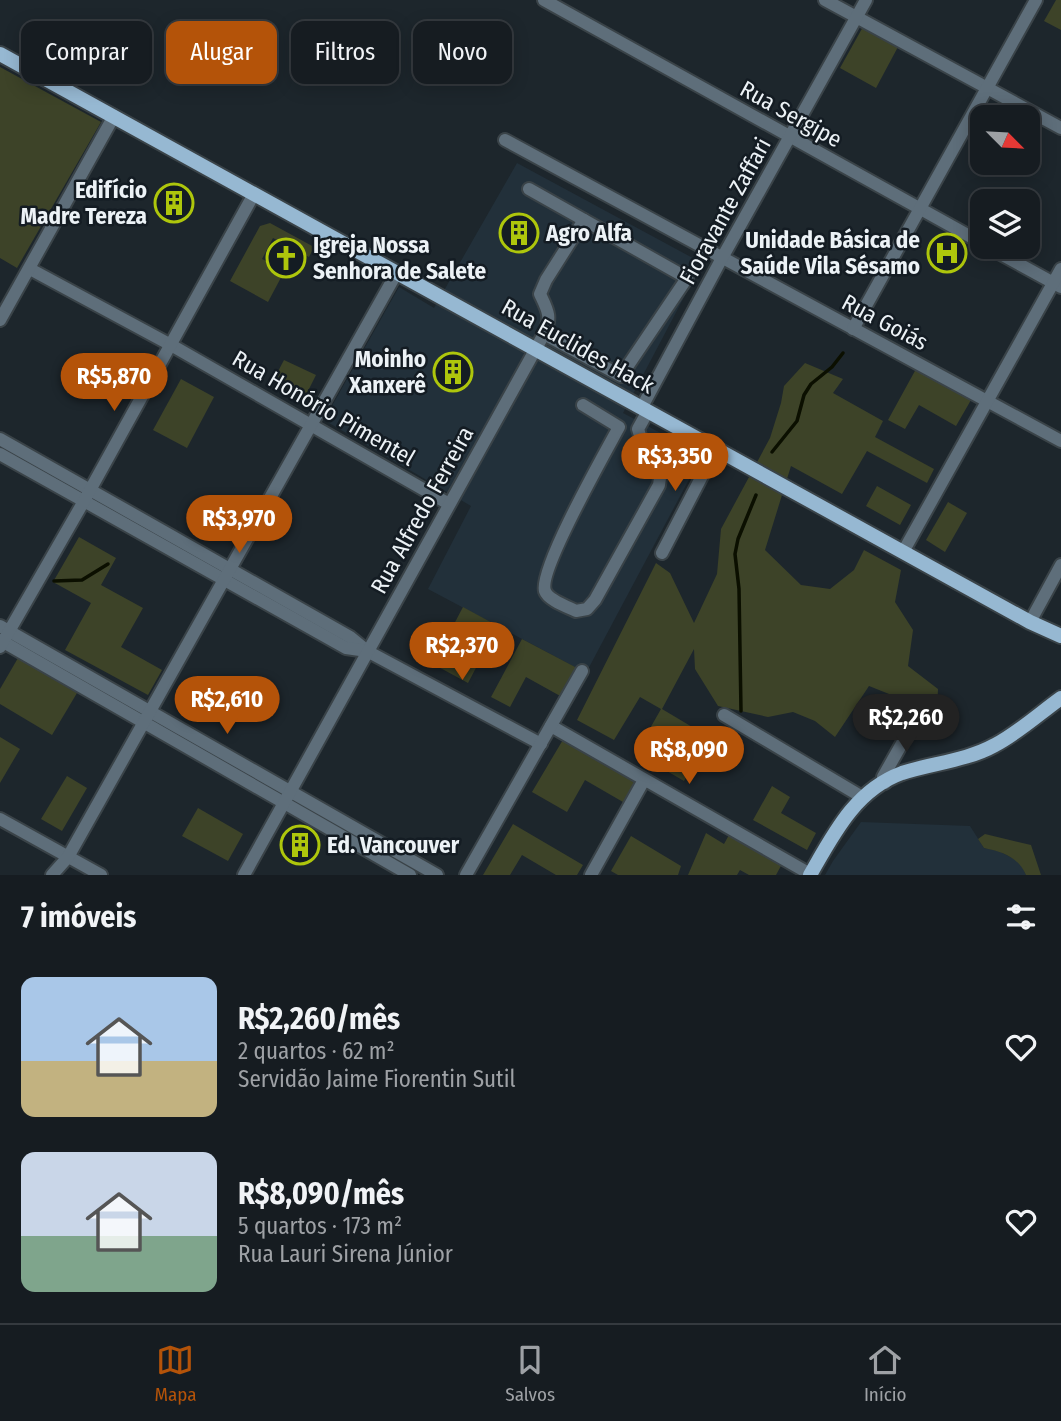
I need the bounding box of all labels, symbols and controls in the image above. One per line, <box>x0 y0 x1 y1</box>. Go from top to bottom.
chip: Comprar <box>21 21 152 84</box>
chip: Alugar <box>166 21 277 84</box>
chip: Filtros <box>291 21 399 84</box>
chip: Novo <box>413 21 512 84</box>
street label: Rua Sergipe <box>735 75 847 153</box>
north arrow <box>970 105 1040 175</box>
map controls <box>970 105 1040 259</box>
street label: Fioravante Zaffari <box>673 133 777 289</box>
place label: Edifício Madre Tereza <box>21 176 147 230</box>
building icon: Edifício Madre Tereza <box>153 182 195 224</box>
button: layers <box>970 189 1040 259</box>
building icon: Agro Alfa <box>498 212 540 254</box>
place label: Agro Alfa <box>545 219 632 247</box>
place label: Unidade Básica de Saúde Vila Sésamo <box>740 226 920 280</box>
place label: Igreja Nossa Senhora de Salete <box>313 231 487 285</box>
hospital icon: Unidade Básica de Saúde Vila Sésamo <box>926 232 968 274</box>
church icon: Igreja Nossa Senhora de Salete <box>265 237 307 279</box>
street label: Rua Goiás <box>837 288 933 356</box>
street label: Rua Euclides Hack <box>497 293 659 400</box>
street label: Rua Honório Pimentel <box>228 344 420 472</box>
place label: Moinho Xanxerê <box>348 345 426 399</box>
building icon: Moinho Xanxerê <box>432 351 474 393</box>
pin: R$5,870 <box>49 354 179 413</box>
text: R$5,870 <box>77 362 151 390</box>
street label: Rua Alfredo Ferreira <box>364 422 480 598</box>
pin: R$3,350 <box>610 434 740 493</box>
text: R$3,350 <box>637 442 713 470</box>
pin: R$3,970 <box>174 496 304 555</box>
text: R$3,970 <box>202 504 276 532</box>
pin: R$2,370 <box>397 622 527 682</box>
text: R$2,370 <box>425 631 499 659</box>
pin: R$2,610 <box>162 676 292 736</box>
text: R$2,610 <box>191 685 263 713</box>
pin: R$2,260 <box>841 694 971 754</box>
text: R$2,260 <box>868 703 944 731</box>
pin: R$8,090 <box>624 726 754 786</box>
text: R$8,090 <box>650 735 728 763</box>
building icon: Ed. Vancouver <box>279 824 321 866</box>
place label: Ed. Vancouver <box>327 831 460 859</box>
icon: filters <box>1002 898 1040 936</box>
text: 7 imóveis <box>21 899 136 935</box>
text: R$2,260/mês <box>238 1001 400 1037</box>
icon: home <box>77 1005 161 1089</box>
icon: heart <box>1002 1028 1040 1066</box>
text: 2 quartos · 62 m² <box>238 1037 395 1065</box>
text: Servidão Jaime Fiorentin Sutil <box>238 1065 516 1093</box>
text: R$8,090/mês <box>238 1176 404 1212</box>
icon: home <box>77 1180 161 1264</box>
icon: heart <box>1002 1203 1040 1241</box>
text: 5 quartos · 173 m² <box>238 1212 402 1240</box>
text: Rua Lauri Sirena Júnior <box>238 1240 453 1268</box>
tab: Mapa <box>154 1341 196 1406</box>
tab: Salvos <box>505 1341 555 1406</box>
tab: Início <box>864 1341 907 1406</box>

